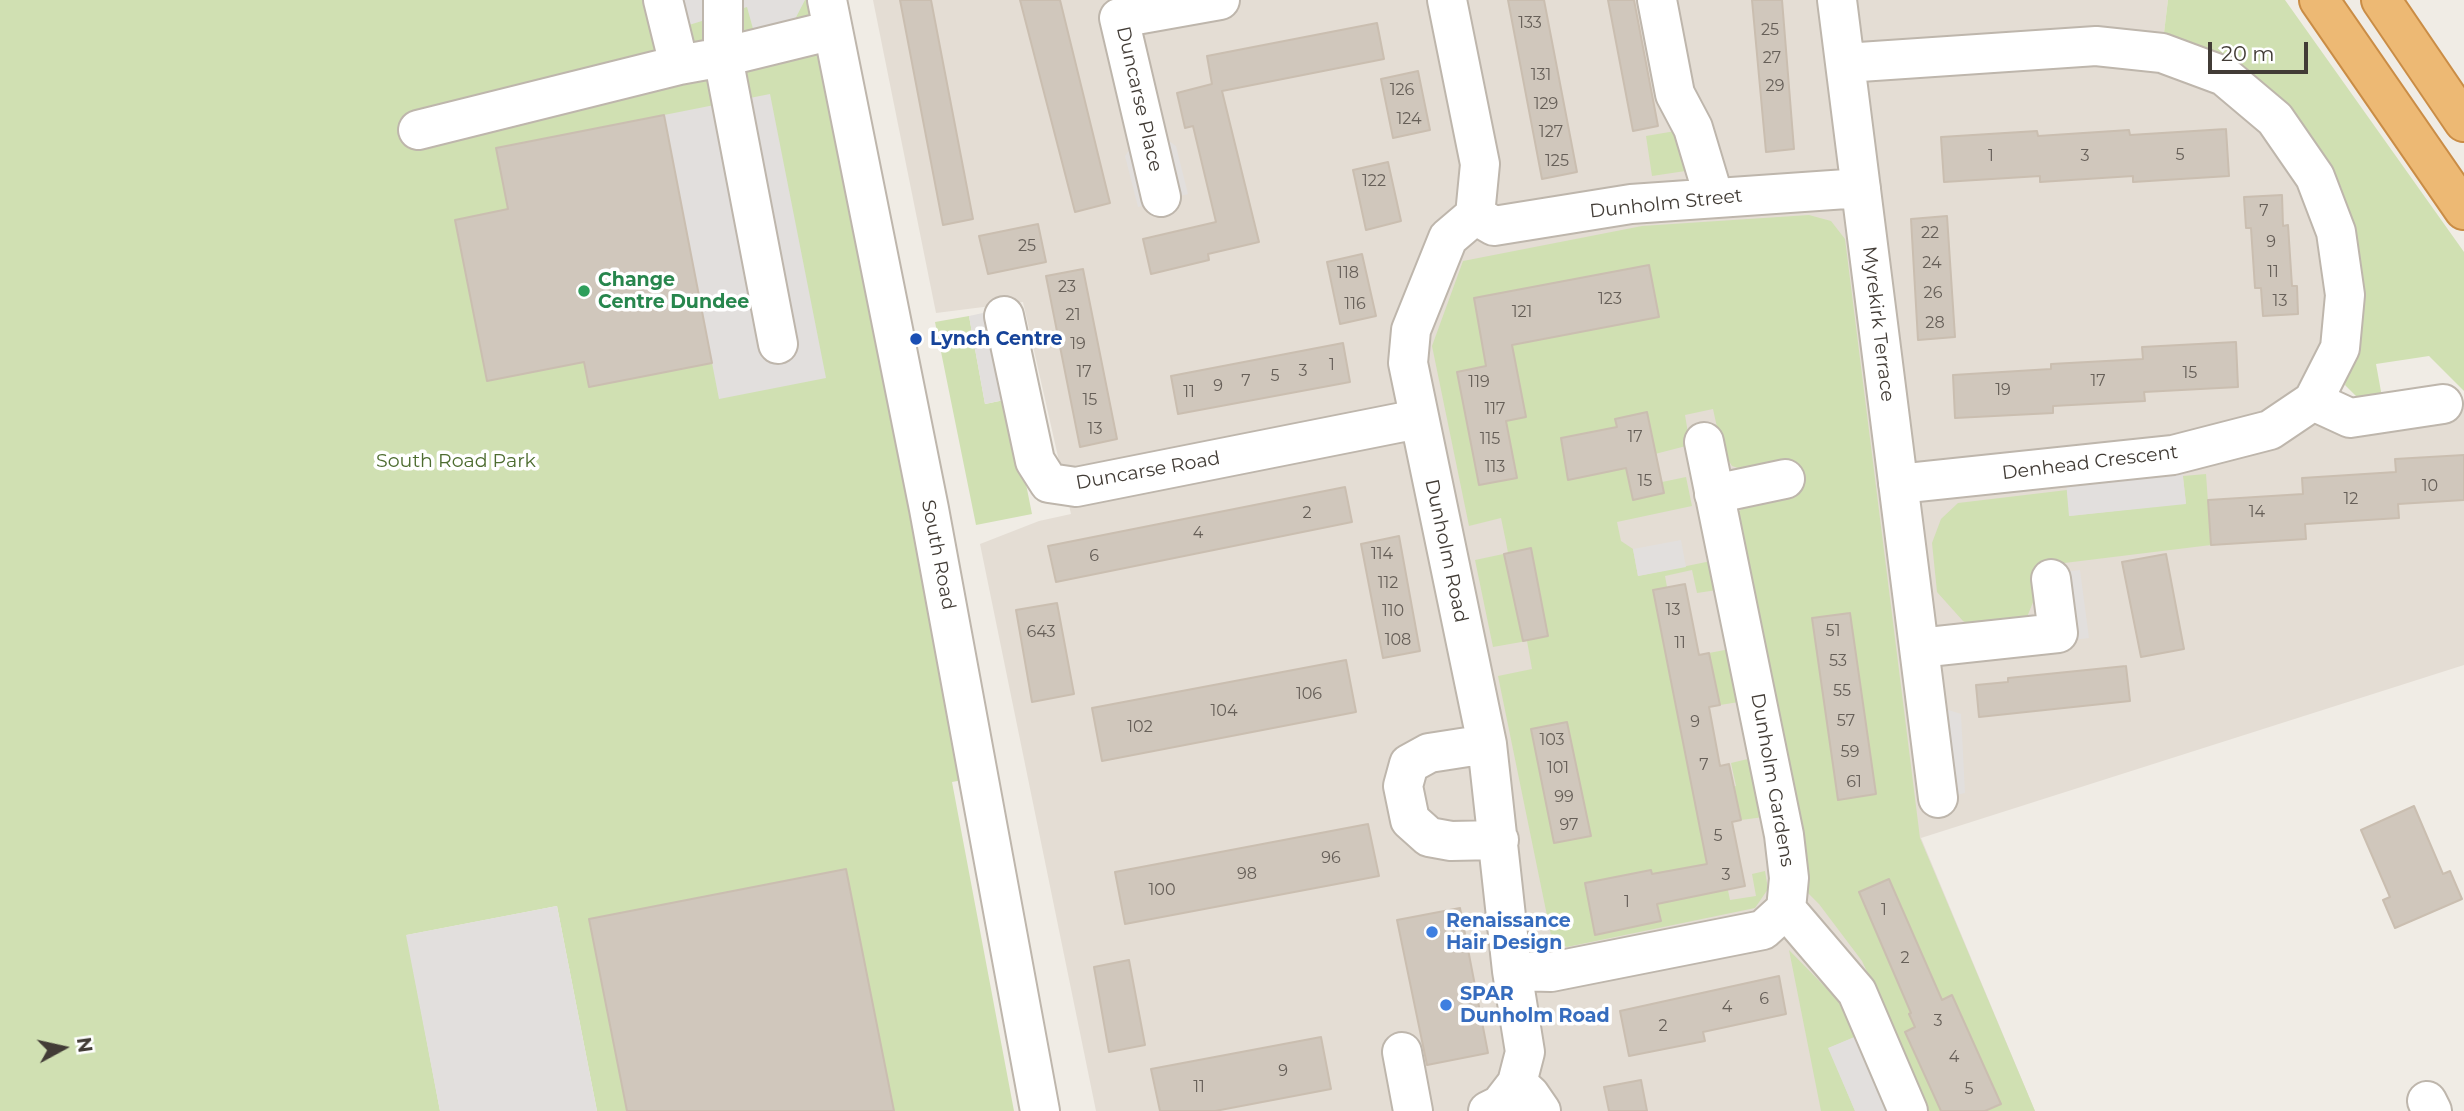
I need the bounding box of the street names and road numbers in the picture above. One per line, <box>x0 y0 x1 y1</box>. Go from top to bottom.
street label: Duncarse Place <box>1111 24 1167 174</box>
street label: Dunholm Street <box>1588 185 1744 223</box>
street label: Myrekirk Terrace <box>1857 245 1899 403</box>
street label: Denhead Crescent <box>2001 441 2179 485</box>
street label: Duncarse Road <box>1074 447 1222 495</box>
street label: Dunholm Road <box>1420 477 1472 625</box>
street label: South Road <box>916 498 960 612</box>
street label: Dunholm Gardens <box>1745 691 1799 869</box>

